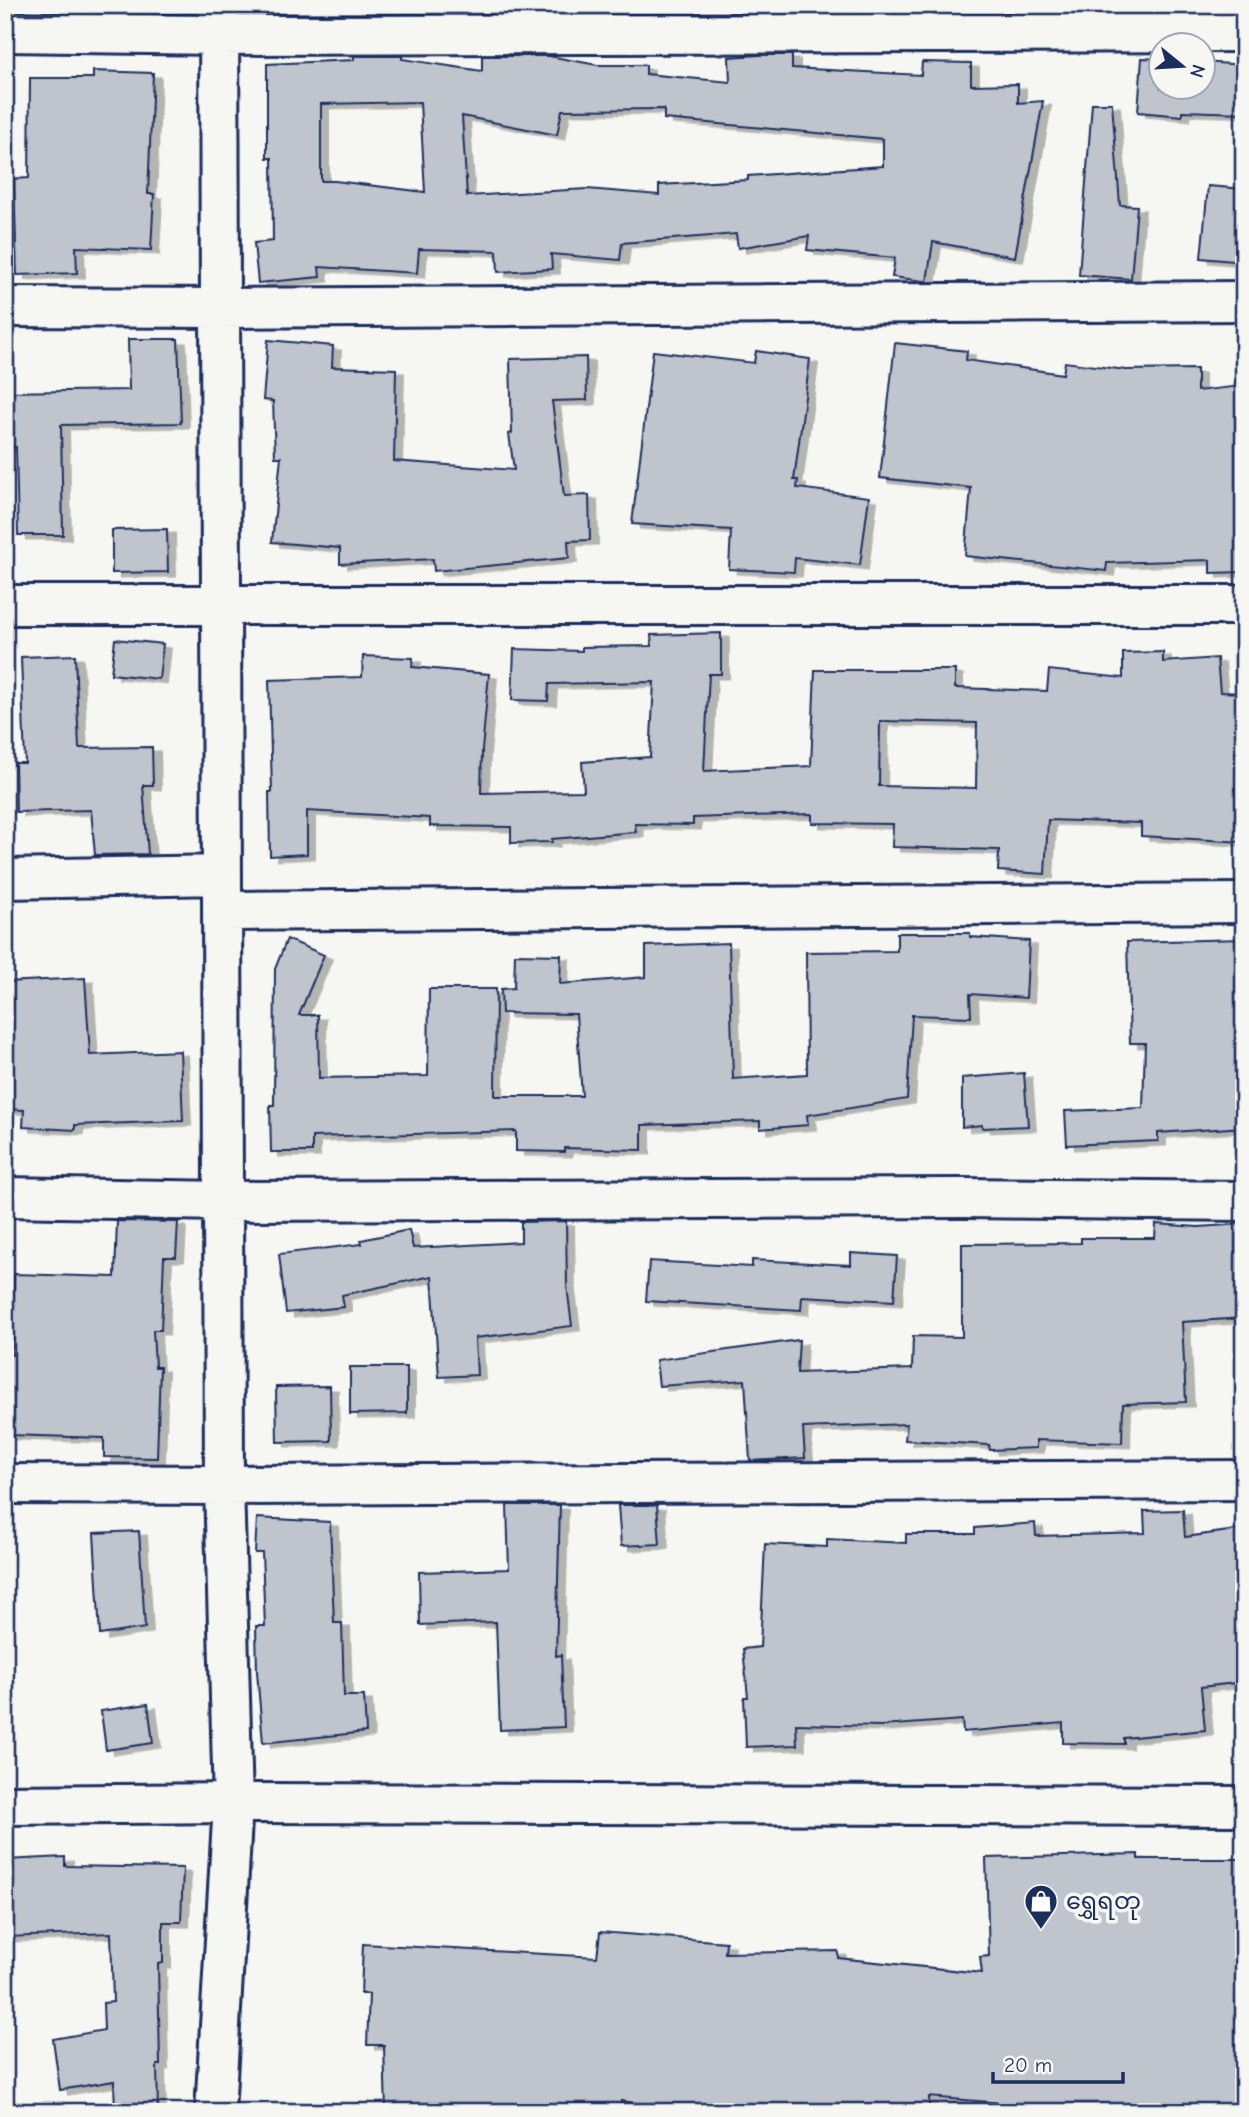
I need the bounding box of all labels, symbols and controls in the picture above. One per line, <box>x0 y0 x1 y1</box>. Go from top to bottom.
north arrow <box>1148 32 1218 102</box>
text: N <box>1185 62 1210 80</box>
shop icon: ရွှေရတု <box>1022 1882 1060 1931</box>
place label: ရွှေရတု <box>1066 1887 1141 1920</box>
scale bar <box>993 2040 1123 2084</box>
text: 20 m <box>1004 2053 1052 2077</box>

